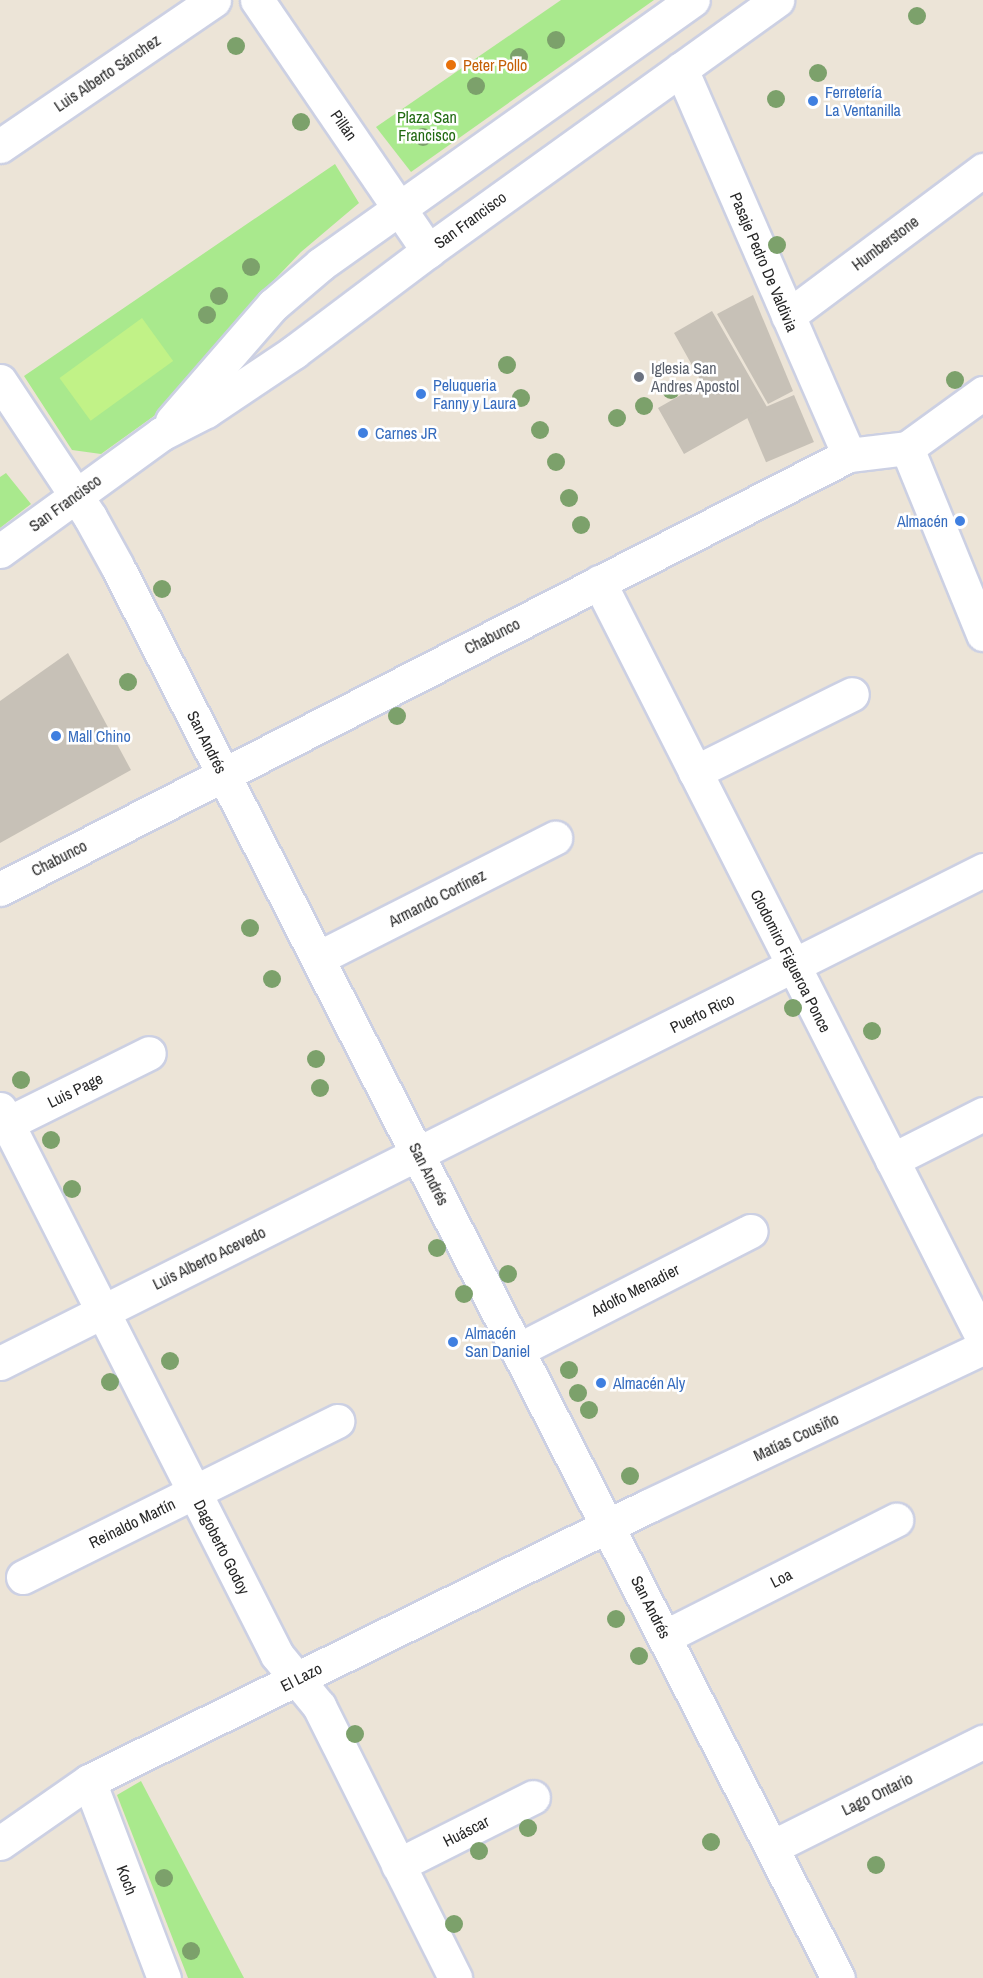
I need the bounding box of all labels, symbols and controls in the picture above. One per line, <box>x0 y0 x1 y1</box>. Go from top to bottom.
street label: Luis Alberto Sánchez <box>50 30 164 116</box>
place label: Peter Pollo <box>463 55 527 75</box>
marker: Peter Pollo <box>444 58 458 72</box>
place label: Ferretería La Ventanilla <box>825 82 901 120</box>
marker: Ferretería La Ventanilla <box>806 94 820 108</box>
street label: Pillán <box>327 106 361 144</box>
park label: Plaza San Francisco <box>397 107 457 145</box>
street label: San Francisco <box>430 187 510 253</box>
street label: Pasaje Pedro De Valdivia <box>726 190 802 334</box>
street label: Humberstone <box>848 212 922 274</box>
place label: Iglesia San Andres Apostol <box>651 358 740 396</box>
marker: Iglesia San Andres Apostol <box>632 370 646 384</box>
place label: Peluqueria Fanny y Laura <box>433 375 516 413</box>
marker: Peluqueria Fanny y Laura <box>414 387 428 401</box>
place label: Carnes JR <box>375 423 437 443</box>
marker: Carnes JR <box>356 426 370 440</box>
street label: San Francisco <box>25 470 105 536</box>
place label: Almacén <box>897 511 948 531</box>
marker: Almacén <box>953 514 967 528</box>
street label: Chabunco <box>461 614 523 658</box>
street label: San Andrés <box>183 707 231 777</box>
place label: Mall Chino <box>68 726 131 746</box>
marker: Mall Chino <box>49 729 63 743</box>
street label: Chabunco <box>28 836 90 880</box>
street label: Armando Cortínez <box>385 865 489 931</box>
street label: Clodomiro Figueroa Ponce <box>747 886 835 1036</box>
street label: Puerto Rico <box>667 989 737 1037</box>
street label: Luis Page <box>44 1068 106 1112</box>
street label: San Andrés <box>405 1139 453 1209</box>
street label: Luis Alberto Acevedo <box>149 1222 269 1294</box>
street label: Adolfo Menadier <box>588 1260 682 1320</box>
place label: Almacén San Daniel <box>465 1323 530 1361</box>
marker: Almacén San Daniel <box>446 1335 460 1349</box>
place label: Almacén Aly <box>613 1373 686 1393</box>
marker: Almacén Aly <box>594 1376 608 1390</box>
street label: Matías Cousiño <box>750 1409 842 1465</box>
street label: Reinaldo Martín <box>86 1494 178 1552</box>
street label: Dagoberto Godoy <box>190 1497 254 1597</box>
street label: Loa <box>767 1564 795 1592</box>
street label: San Andrés <box>627 1572 675 1642</box>
street label: El Lazo <box>277 1659 325 1695</box>
street label: Lago Ontario <box>838 1769 916 1819</box>
street label: Huáscar <box>440 1811 492 1851</box>
street label: Koch <box>113 1863 141 1897</box>

